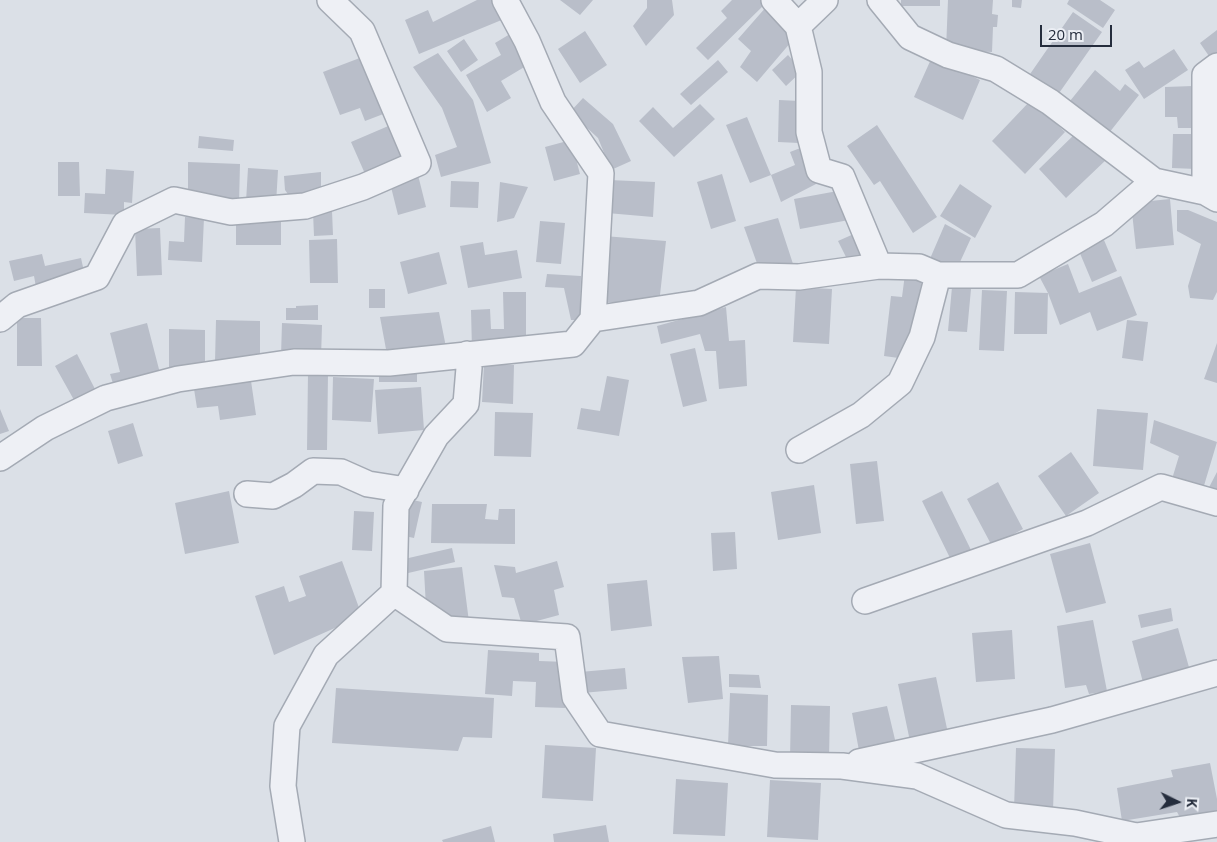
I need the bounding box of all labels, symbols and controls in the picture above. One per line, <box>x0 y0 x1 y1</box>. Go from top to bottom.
scale bar <box>1042 15 1114 47</box>
text: 20 m <box>1048 24 1083 44</box>
north arrow <box>1152 777 1202 827</box>
text: K <box>1183 798 1202 808</box>

